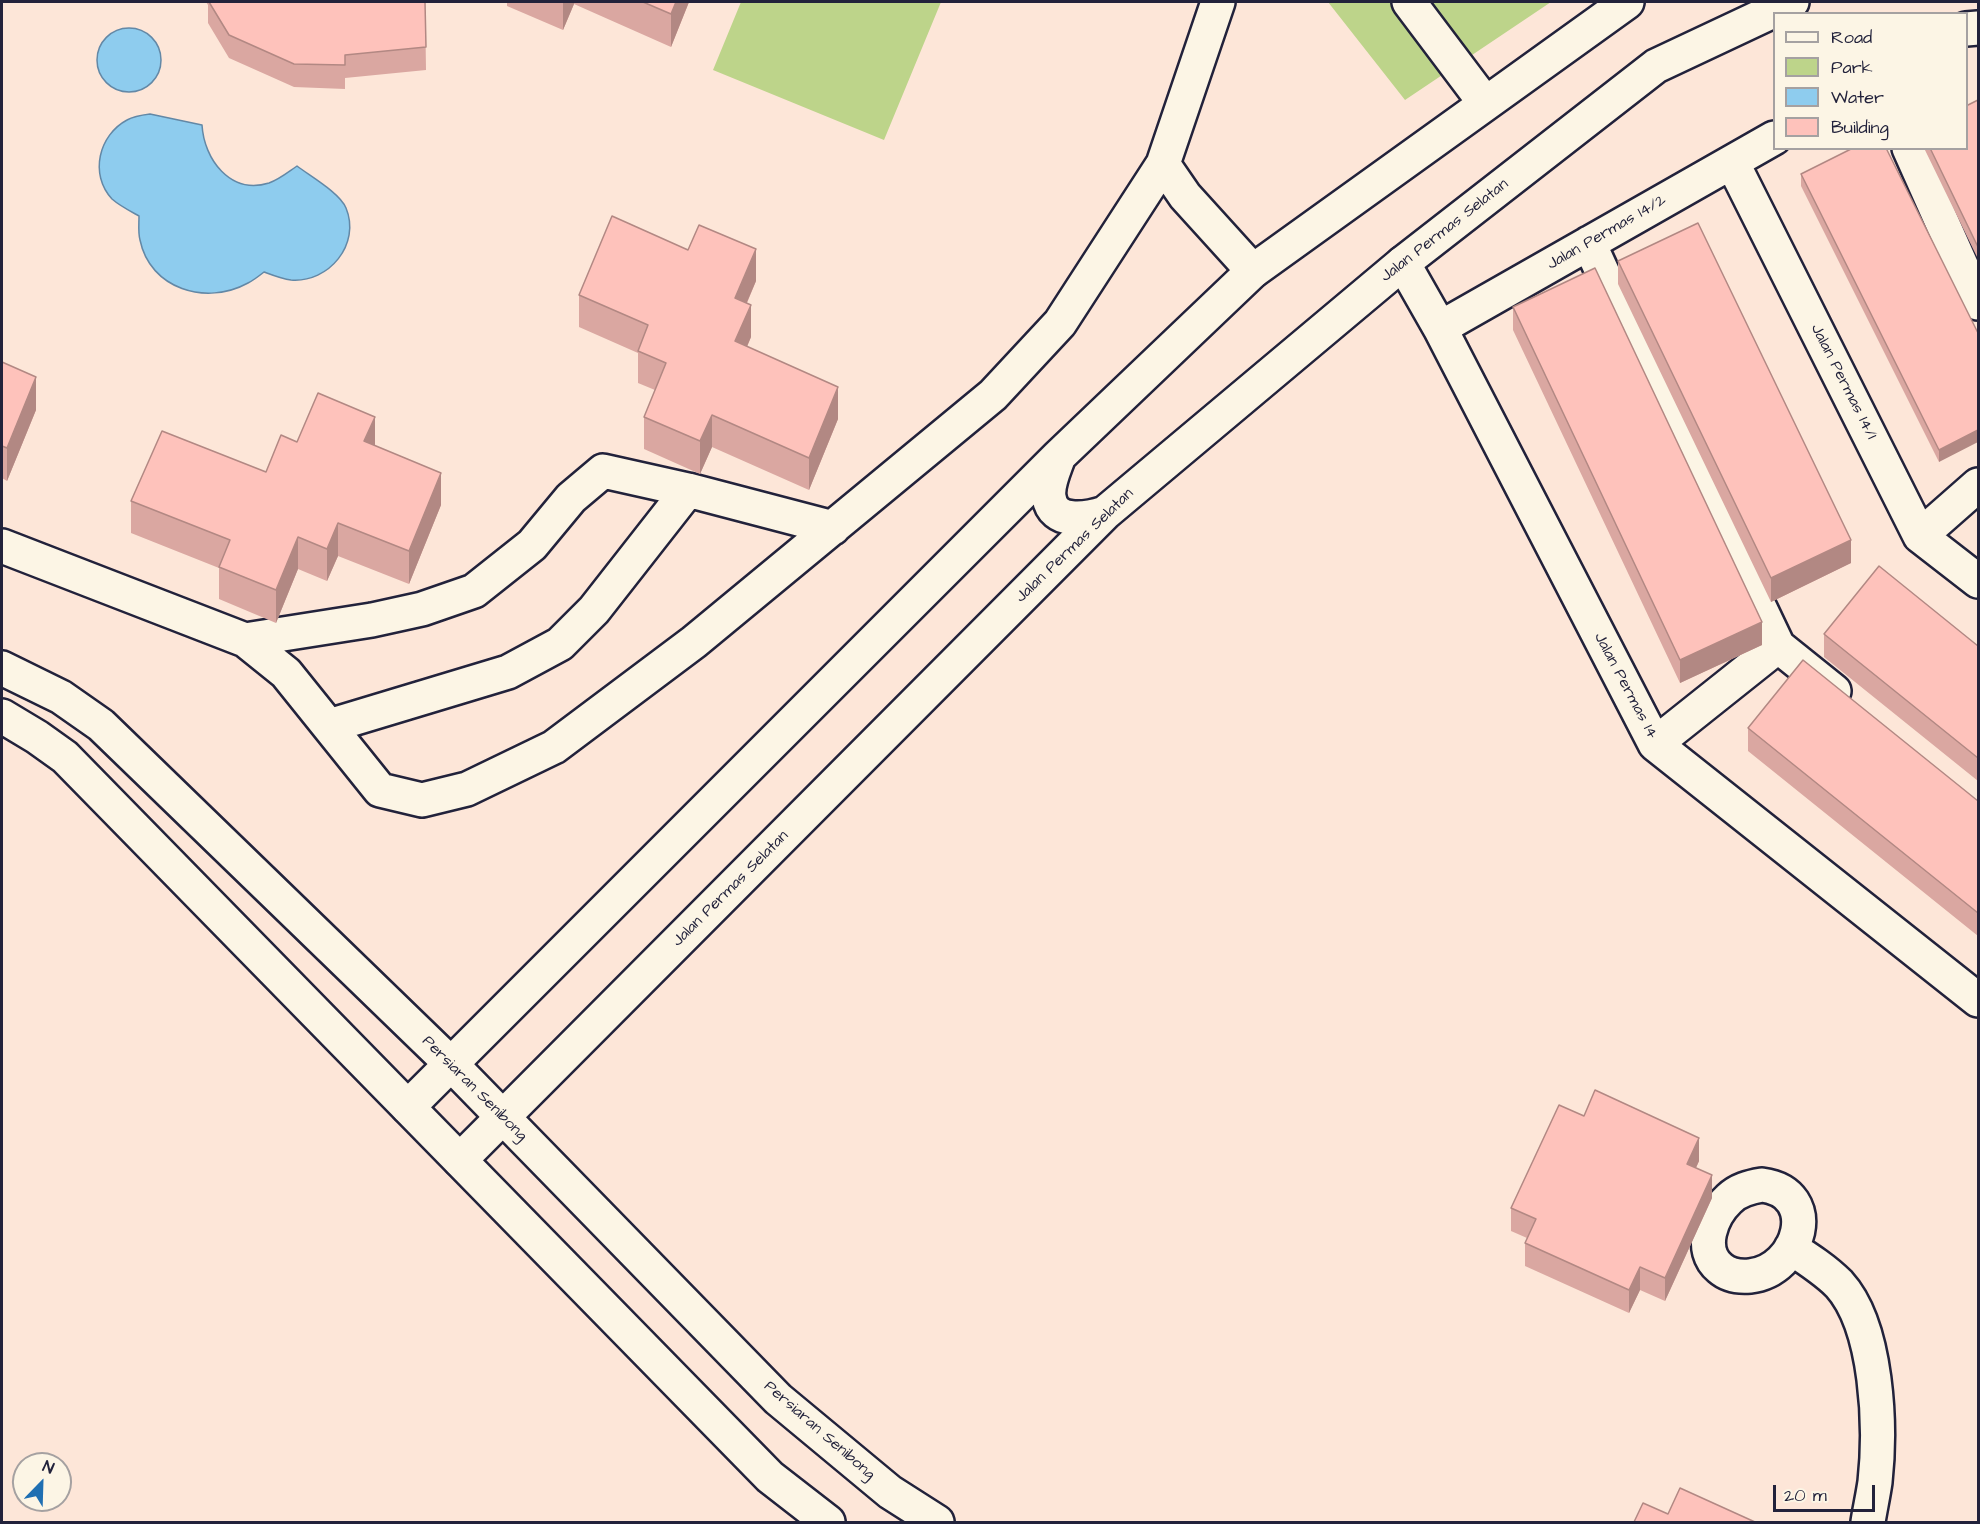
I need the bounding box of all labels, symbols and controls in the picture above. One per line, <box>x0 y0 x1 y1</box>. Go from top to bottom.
legend <box>1773 12 1968 150</box>
text: Road <box>1831 25 1872 50</box>
text: Park <box>1831 55 1873 80</box>
text: Water <box>1831 85 1884 110</box>
text: Building <box>1831 115 1889 140</box>
street label: Jalan Permas Selatan <box>1377 175 1513 287</box>
street label: Jalan Permas 14/2 <box>1544 191 1670 275</box>
street label: Jalan Permas 14/1 <box>1806 321 1880 443</box>
street label: Jalan Permas Selatan <box>1012 485 1138 607</box>
street label: Jalan Permas 14 <box>1589 630 1661 742</box>
street label: Jalan Permas Selatan <box>669 827 793 951</box>
street label: Persiaran Senibong <box>417 1032 531 1146</box>
street label: Persiaran Senibong <box>759 1377 879 1485</box>
north arrow <box>12 1452 72 1512</box>
text: N <box>39 1455 57 1479</box>
scale bar <box>1776 1473 1878 1511</box>
text: 20 m <box>1784 1483 1827 1508</box>

